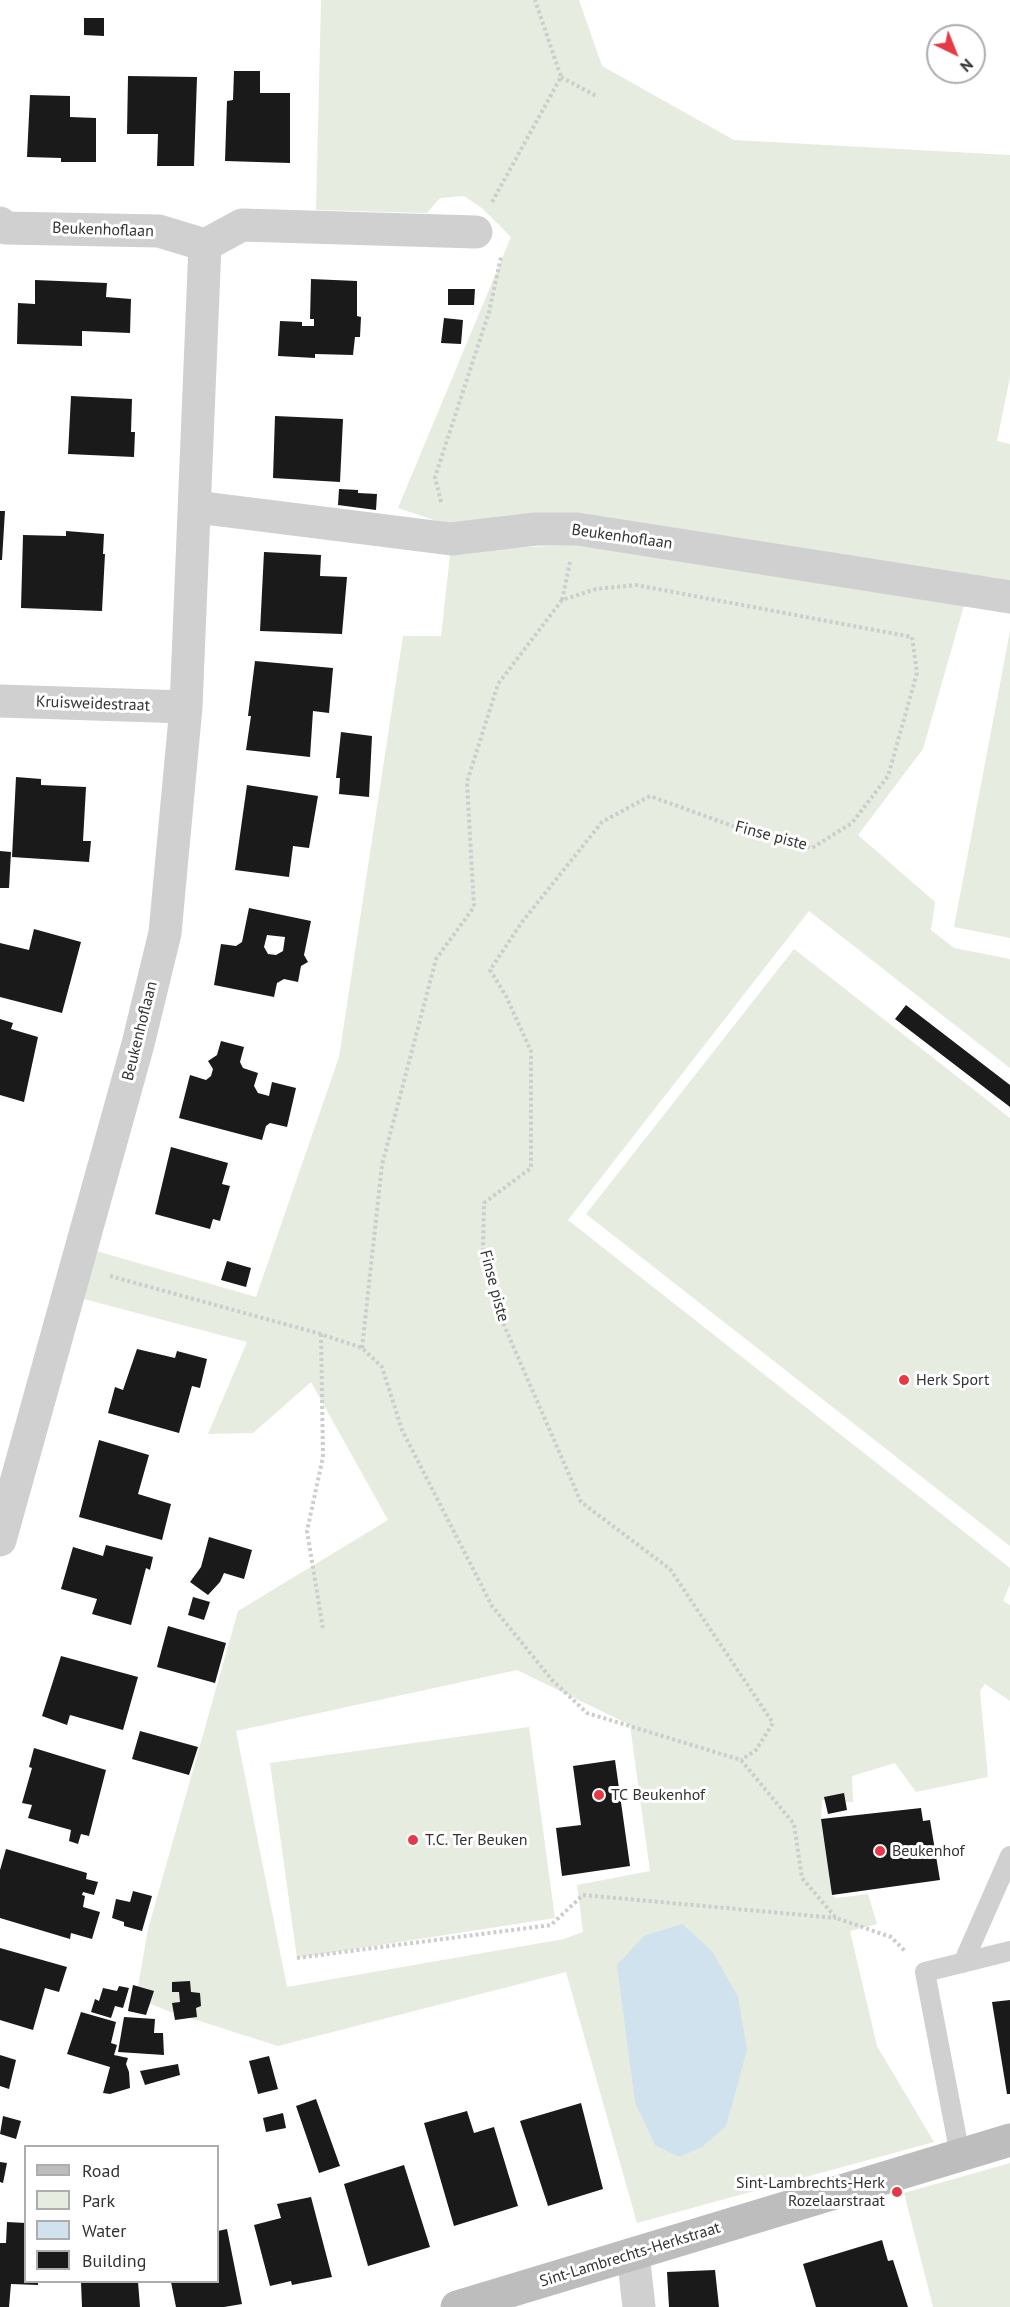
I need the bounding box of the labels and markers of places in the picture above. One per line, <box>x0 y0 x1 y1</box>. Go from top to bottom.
place label: Herk Sport <box>916 1370 989 1390</box>
marker: Herk Sport <box>897 1373 911 1387</box>
place label: TC Beukenhof <box>611 1785 705 1805</box>
marker: TC Beukenhof <box>592 1788 606 1802</box>
place label: T.C. Ter Beuken <box>425 1830 528 1850</box>
marker: T.C. Ter Beuken <box>406 1833 420 1847</box>
place label: Beukenhof <box>892 1841 965 1861</box>
marker: Beukenhof <box>873 1844 887 1858</box>
place label: Sint-Lambrechts-Herk Rozelaarstraat <box>736 2173 885 2211</box>
marker: Sint-Lambrechts-Herk Rozelaarstraat <box>890 2185 904 2199</box>

